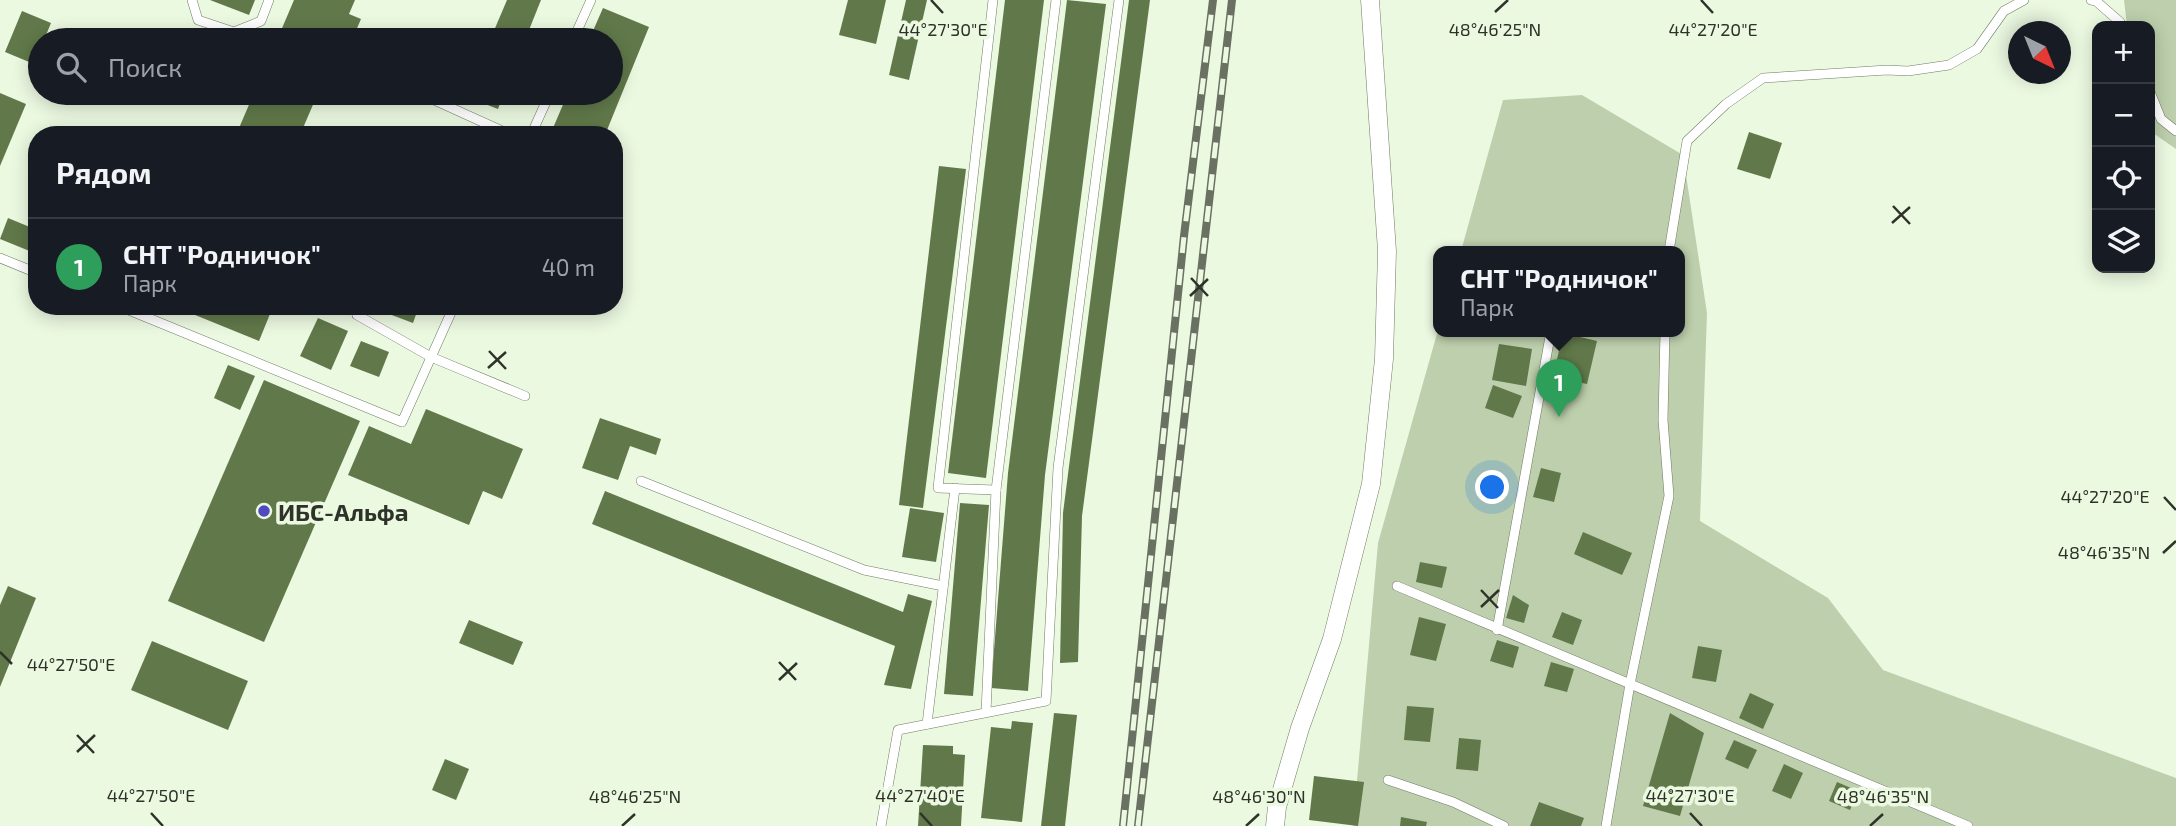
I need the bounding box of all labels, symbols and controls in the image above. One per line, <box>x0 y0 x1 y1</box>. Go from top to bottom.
text: 44°27'30"E <box>898 18 988 40</box>
text: 48°46'25"N <box>1449 18 1541 40</box>
text: 44°27'20"E <box>1668 18 1758 40</box>
north arrow <box>2008 21 2071 84</box>
map controls <box>2092 21 2155 273</box>
button: + <box>2092 21 2155 84</box>
search box <box>28 28 623 105</box>
icon: search <box>52 48 90 86</box>
text: Поиск <box>108 51 182 82</box>
button: − <box>2092 84 2155 147</box>
button: locate <box>2092 147 2155 210</box>
text: Рядом <box>56 154 152 190</box>
button: layers <box>2092 210 2155 273</box>
text: СНТ "Родничок" <box>123 238 321 269</box>
popup <box>1433 246 1685 337</box>
text: 1 <box>74 253 84 281</box>
text: 40 m <box>542 253 595 281</box>
text: СНТ "Родничок" <box>1460 262 1658 293</box>
text: Парк <box>123 269 177 297</box>
text: Парк <box>1460 293 1514 321</box>
pin: 1 <box>1536 359 1582 417</box>
your location <box>1475 470 1509 504</box>
text: 44°27'20"E <box>2060 485 2150 507</box>
place label: ИБС-Альфа <box>278 497 409 526</box>
marker: ИБС-Альфа <box>256 503 272 519</box>
text: 48°46'35"N <box>2058 541 2150 563</box>
text: 44°27'50"E <box>27 653 115 675</box>
text: 44°27'50"E <box>107 784 195 806</box>
text: 44°27'40"E <box>875 784 965 806</box>
text: 44°27'30"E <box>1645 784 1735 806</box>
text: 48°46'25"N <box>589 785 681 807</box>
text: 48°46'30"N <box>1212 785 1306 807</box>
text: 48°46'35"N <box>1837 785 1929 807</box>

